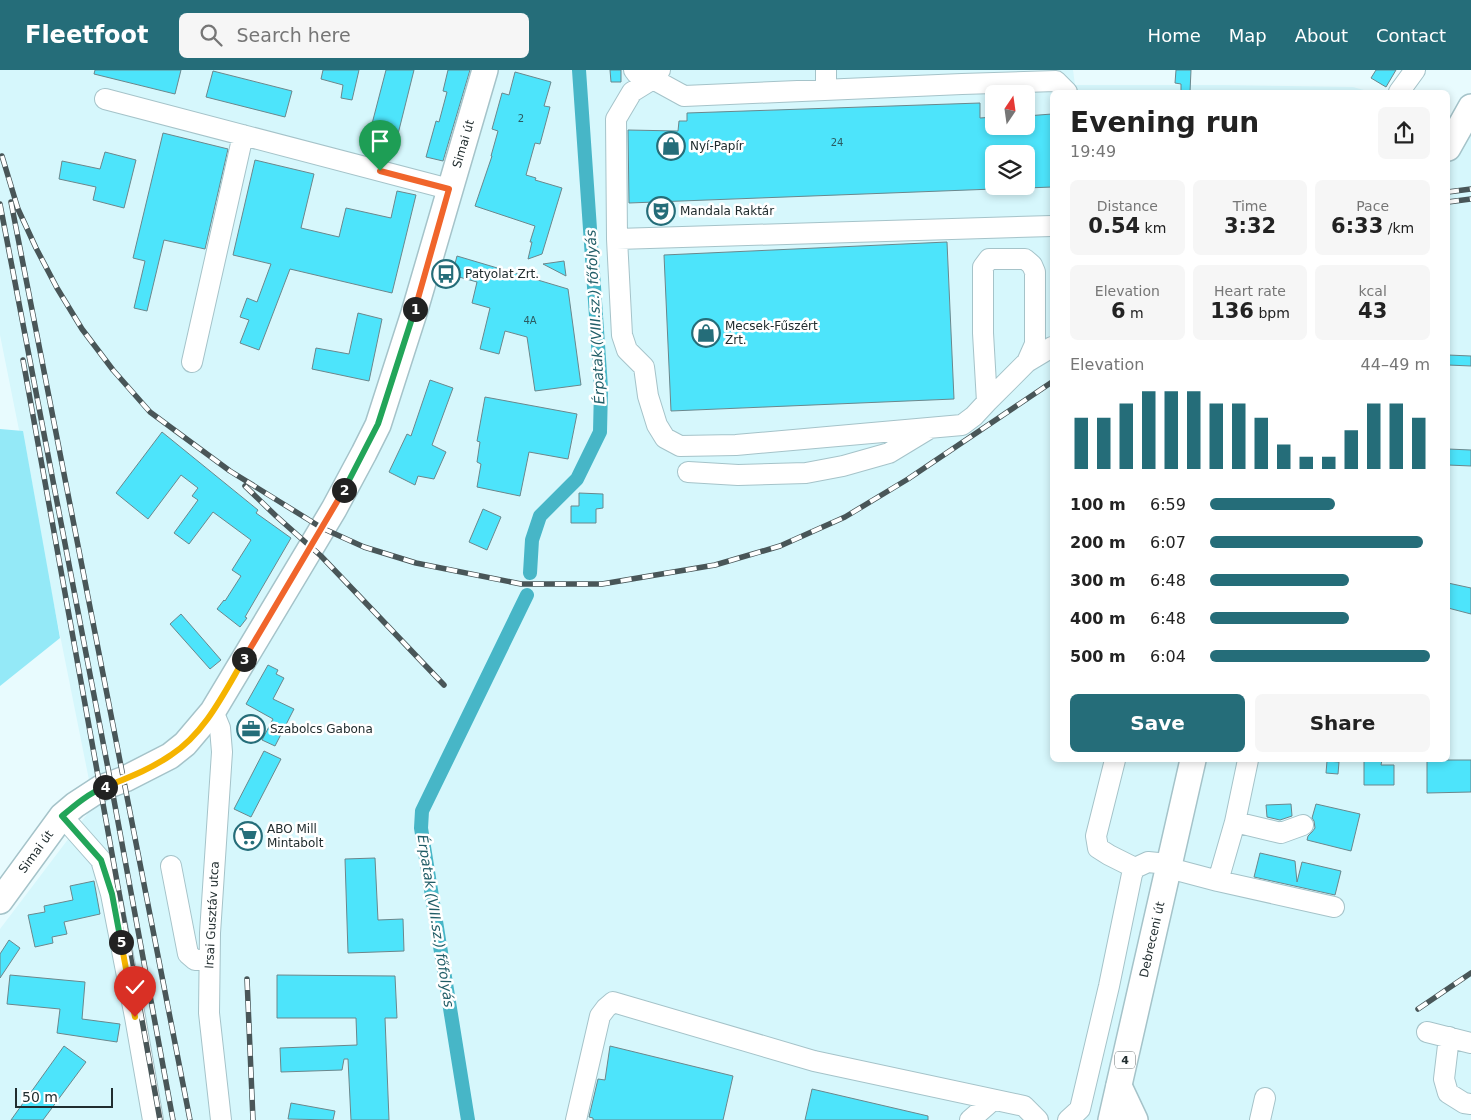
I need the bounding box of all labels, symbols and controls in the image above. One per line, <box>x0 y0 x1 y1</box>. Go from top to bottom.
search box <box>179 13 529 58</box>
text: Fleetfoot <box>25 21 149 49</box>
icon: search <box>197 21 225 49</box>
text: Search here <box>237 24 351 46</box>
text: Home <box>1148 25 1201 46</box>
text: Map <box>1229 25 1267 46</box>
text: About <box>1295 25 1348 46</box>
text: Contact <box>1376 25 1446 46</box>
north arrow <box>985 85 1035 135</box>
map controls <box>985 85 1035 195</box>
text: Evening run <box>1070 106 1259 139</box>
button: share <box>1378 107 1430 159</box>
house number: 2 <box>518 113 524 124</box>
street label: Simai út <box>450 118 477 170</box>
pin <box>359 120 401 171</box>
icon: arrive <box>366 127 394 155</box>
shop icon: Nyí-Papír <box>656 131 686 161</box>
house number: 24 <box>831 137 843 148</box>
place label: Nyí-Papír <box>690 139 744 153</box>
text: 19:49 <box>1070 142 1116 161</box>
button: layers <box>985 145 1035 195</box>
theatre icon: Mandala Raktár <box>646 196 676 226</box>
text: Distance <box>1097 198 1158 214</box>
text: Time <box>1233 198 1267 214</box>
text: Pace <box>1356 198 1389 214</box>
place label: Mandala Raktár <box>680 204 774 218</box>
text: 0.54 <box>1088 214 1140 238</box>
text: 3:32 <box>1224 214 1276 238</box>
text: 6:33 <box>1331 214 1383 238</box>
text: km <box>1140 220 1166 236</box>
text: /km <box>1383 220 1414 236</box>
water label: Érpatak (VIII.sz.) főfolyás <box>582 229 608 405</box>
bus stop icon: Patyolat Zrt. <box>431 259 461 289</box>
place label: Patyolat Zrt. <box>465 267 539 281</box>
text: Elevation <box>1095 283 1160 299</box>
text: Heart rate <box>1214 283 1286 299</box>
text: kcal <box>1359 283 1387 299</box>
pin: 1 <box>402 296 428 322</box>
text: 6 <box>1111 299 1126 323</box>
text: 136 <box>1210 299 1254 323</box>
text: 43 <box>1358 299 1387 323</box>
text: 1 <box>411 301 420 317</box>
text: m <box>1126 305 1144 321</box>
text: bpm <box>1254 305 1290 321</box>
house number: 4A <box>523 315 537 326</box>
shop icon: Mecsek-Fűszért Zrt. <box>691 318 721 348</box>
place label: Mecsek-Fűszért Zrt. <box>725 319 818 347</box>
text: Elevation <box>1070 355 1144 374</box>
text: 44–49 m <box>1361 355 1430 374</box>
pin: 2 <box>332 478 356 502</box>
text: 2 <box>340 482 349 498</box>
text: 100 m <box>1070 495 1126 514</box>
text: 6:59 <box>1150 495 1186 514</box>
text: 200 m <box>1070 533 1126 552</box>
text: 6:07 <box>1150 533 1186 552</box>
text: 300 m <box>1070 571 1126 590</box>
text: 6:48 <box>1150 571 1186 590</box>
text: 400 m <box>1070 609 1126 628</box>
text: 6:48 <box>1150 609 1186 628</box>
pin: 3 <box>232 646 256 672</box>
text: 500 m <box>1070 647 1126 666</box>
text: 6:04 <box>1150 647 1186 666</box>
text: 3 <box>240 651 249 667</box>
button: Save <box>1070 694 1245 752</box>
button: Share <box>1255 694 1430 752</box>
office icon: Szabolcs Gabona <box>236 714 266 744</box>
place label: Szabolcs Gabona <box>270 722 373 736</box>
pin: 4 <box>92 774 118 800</box>
text: 4 <box>101 779 110 795</box>
supermarket icon: ABO Mill Mintabolt <box>233 821 263 851</box>
place label: ABO Mill Mintabolt <box>267 822 324 850</box>
street label: Simai út <box>16 827 56 876</box>
water label: Érpatak (VIII.sz.) főfolyás <box>414 834 458 1008</box>
street label: Irsai Gusztáv utca <box>202 861 222 969</box>
street label: Debreceni út <box>1137 900 1168 979</box>
pin: 5 <box>108 930 134 954</box>
text: 5 <box>117 934 126 950</box>
pin <box>114 966 156 1017</box>
icon: check <box>121 973 149 1001</box>
road number: 4 <box>1115 1052 1135 1068</box>
scale bar <box>15 1085 112 1108</box>
text: 50 m <box>22 1089 58 1105</box>

